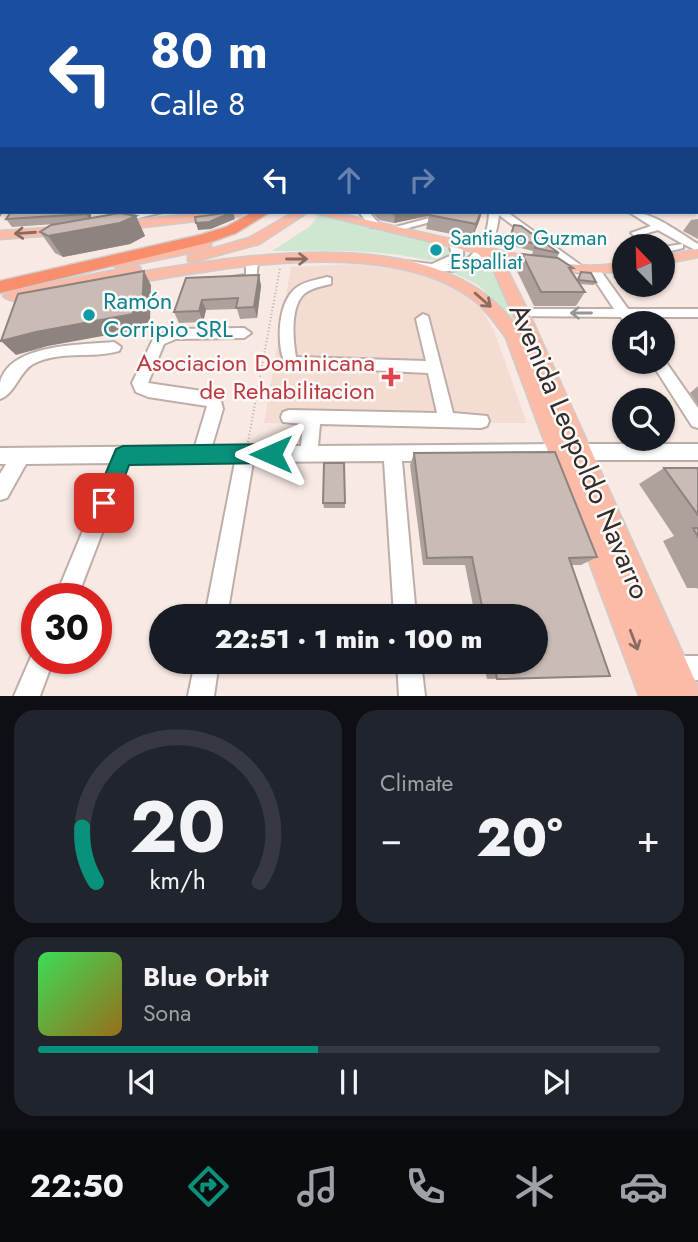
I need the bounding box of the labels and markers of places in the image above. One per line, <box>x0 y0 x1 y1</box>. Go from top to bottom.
place label: Santiago Guzman Espalliat <box>450 223 607 277</box>
marker: Santiago Guzman Espalliat <box>428 242 444 258</box>
place label: Ramón Corripio SRL <box>103 283 233 346</box>
marker: Ramón Corripio SRL <box>81 307 97 323</box>
place label: Asociacion Dominicana de Rehabilitacion <box>136 345 375 408</box>
marker: Asociacion Dominicana de Rehabilitacion <box>381 367 401 387</box>
pin <box>74 473 134 533</box>

